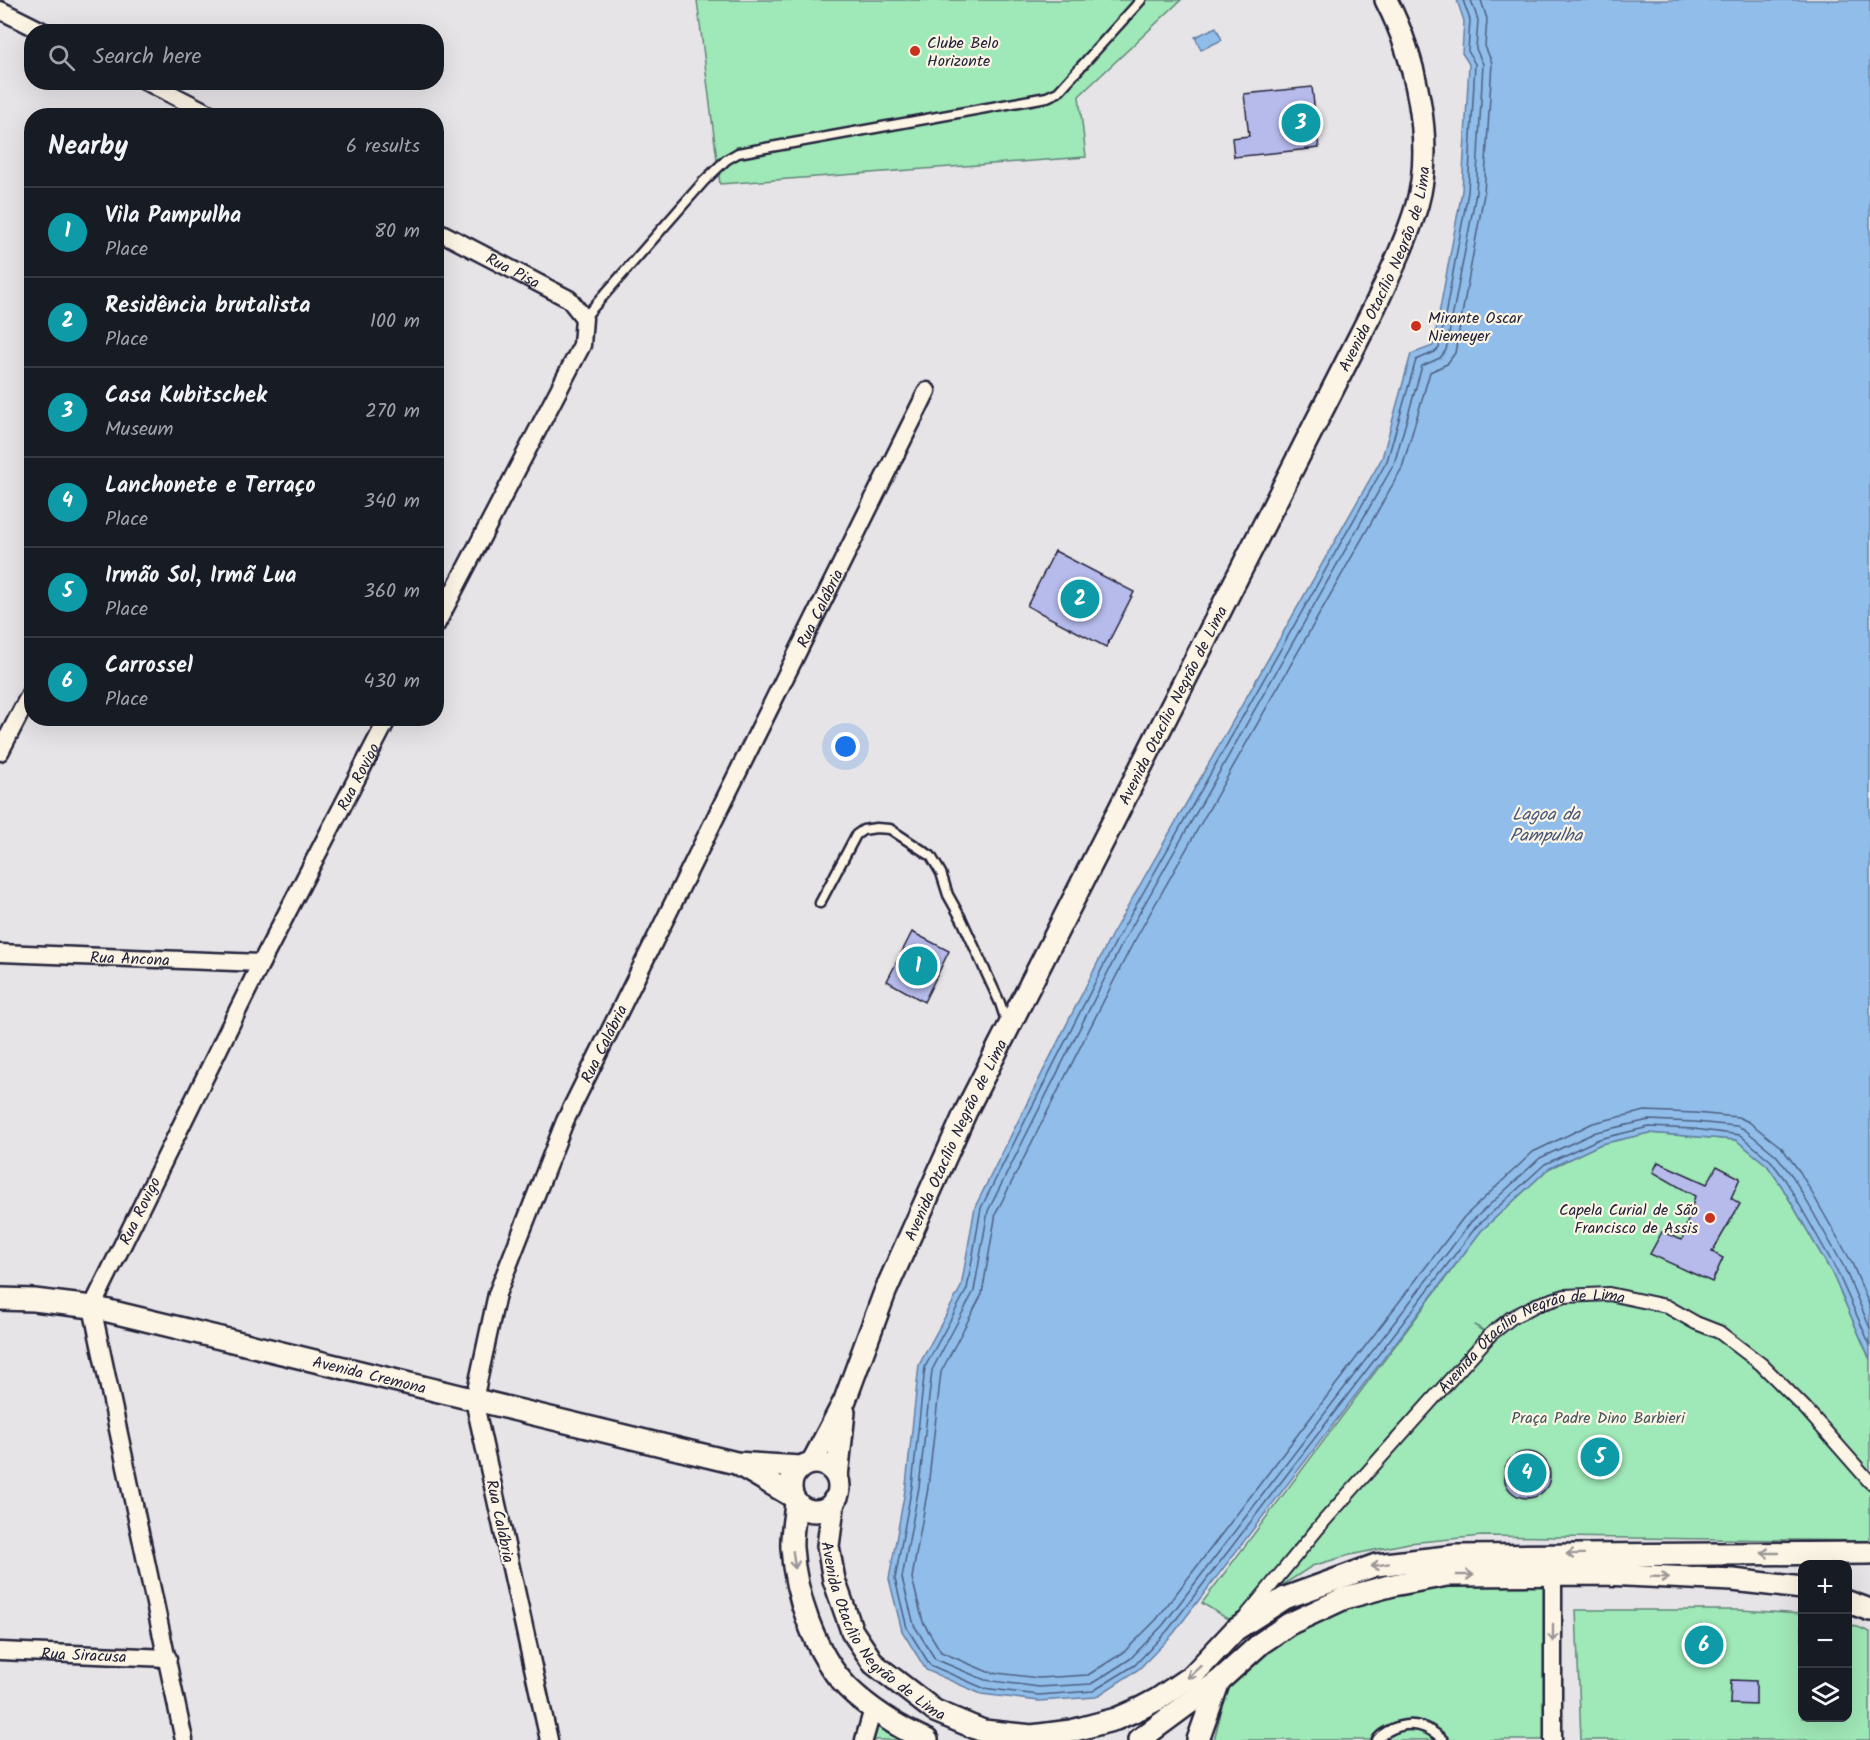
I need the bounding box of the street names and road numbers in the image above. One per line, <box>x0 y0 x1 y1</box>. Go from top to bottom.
street label: Avenida Otacílio Negrão de Lima <box>1333 166 1437 376</box>
street label: Rua Pisa <box>481 247 544 296</box>
street label: Rua Calábria <box>791 565 851 652</box>
street label: Avenida Otacílio Negrão de Lima <box>1113 602 1235 810</box>
street label: Rua Rovigo <box>331 739 387 815</box>
street label: Rua Ancona <box>90 945 170 973</box>
street label: Rua Calábria <box>575 1001 635 1088</box>
street label: Avenida Otacílio Negrão de Lima <box>898 1035 1015 1245</box>
street label: Rua Rovigo <box>113 1173 168 1250</box>
street label: Avenida Otacílio Negrão de Lima <box>1432 1282 1627 1400</box>
street label: Avenida Cremona <box>310 1350 429 1402</box>
street label: Rua Calábria <box>479 1477 521 1565</box>
street label: Avenida Otacílio Negrão de Lima <box>813 1540 949 1728</box>
street label: Rua Siracusa <box>41 1642 127 1670</box>

